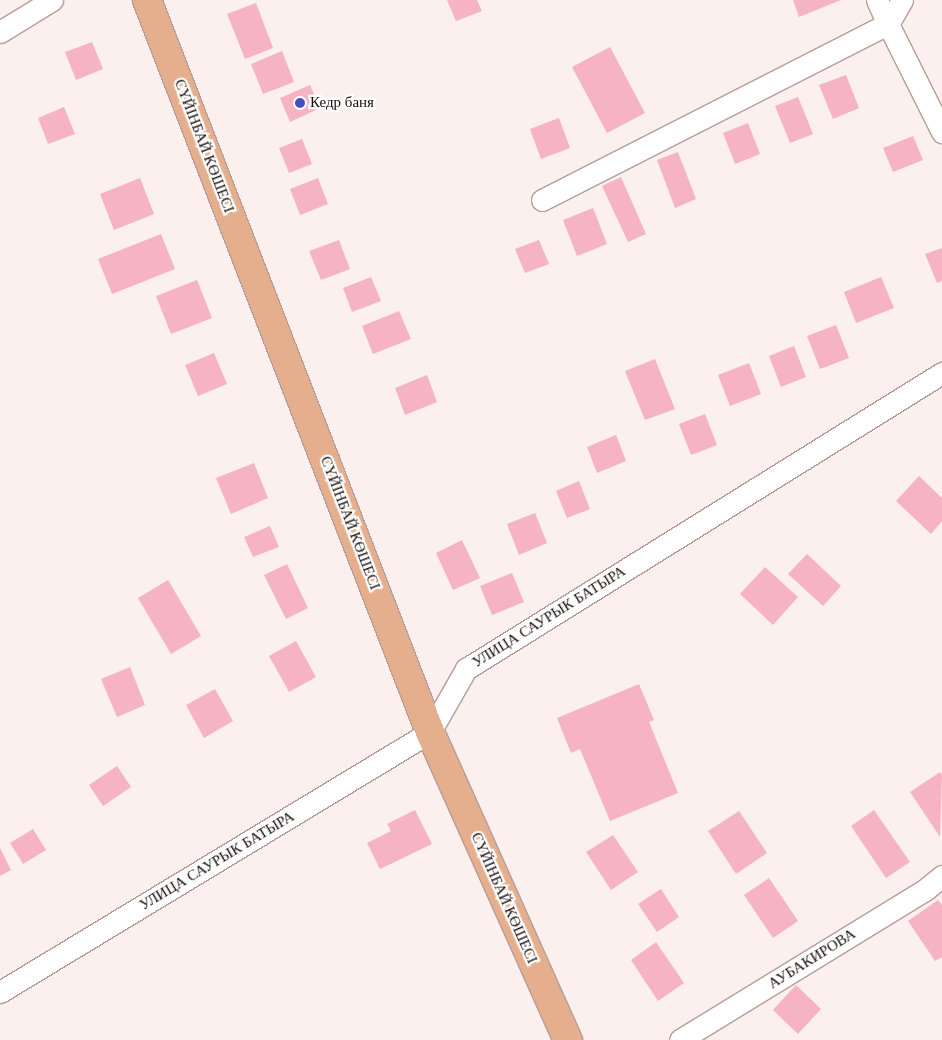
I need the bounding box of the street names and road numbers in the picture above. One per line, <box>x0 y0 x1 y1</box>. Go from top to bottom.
street label: СҮЙІНБАЙ КӨШЕСІ <box>170 77 238 215</box>
street label: СҮЙІНБАЙ КӨШЕСІ <box>316 454 384 592</box>
street label: УЛИЦА САУРЫК БАТЫРА <box>469 562 629 672</box>
street label: УЛИЦА САУРЫК БАТЫРА <box>136 808 298 914</box>
street label: СҮЙІНБАЙ КӨШЕСІ <box>467 830 541 966</box>
street label: АУБАКИРОВА <box>765 925 859 993</box>

